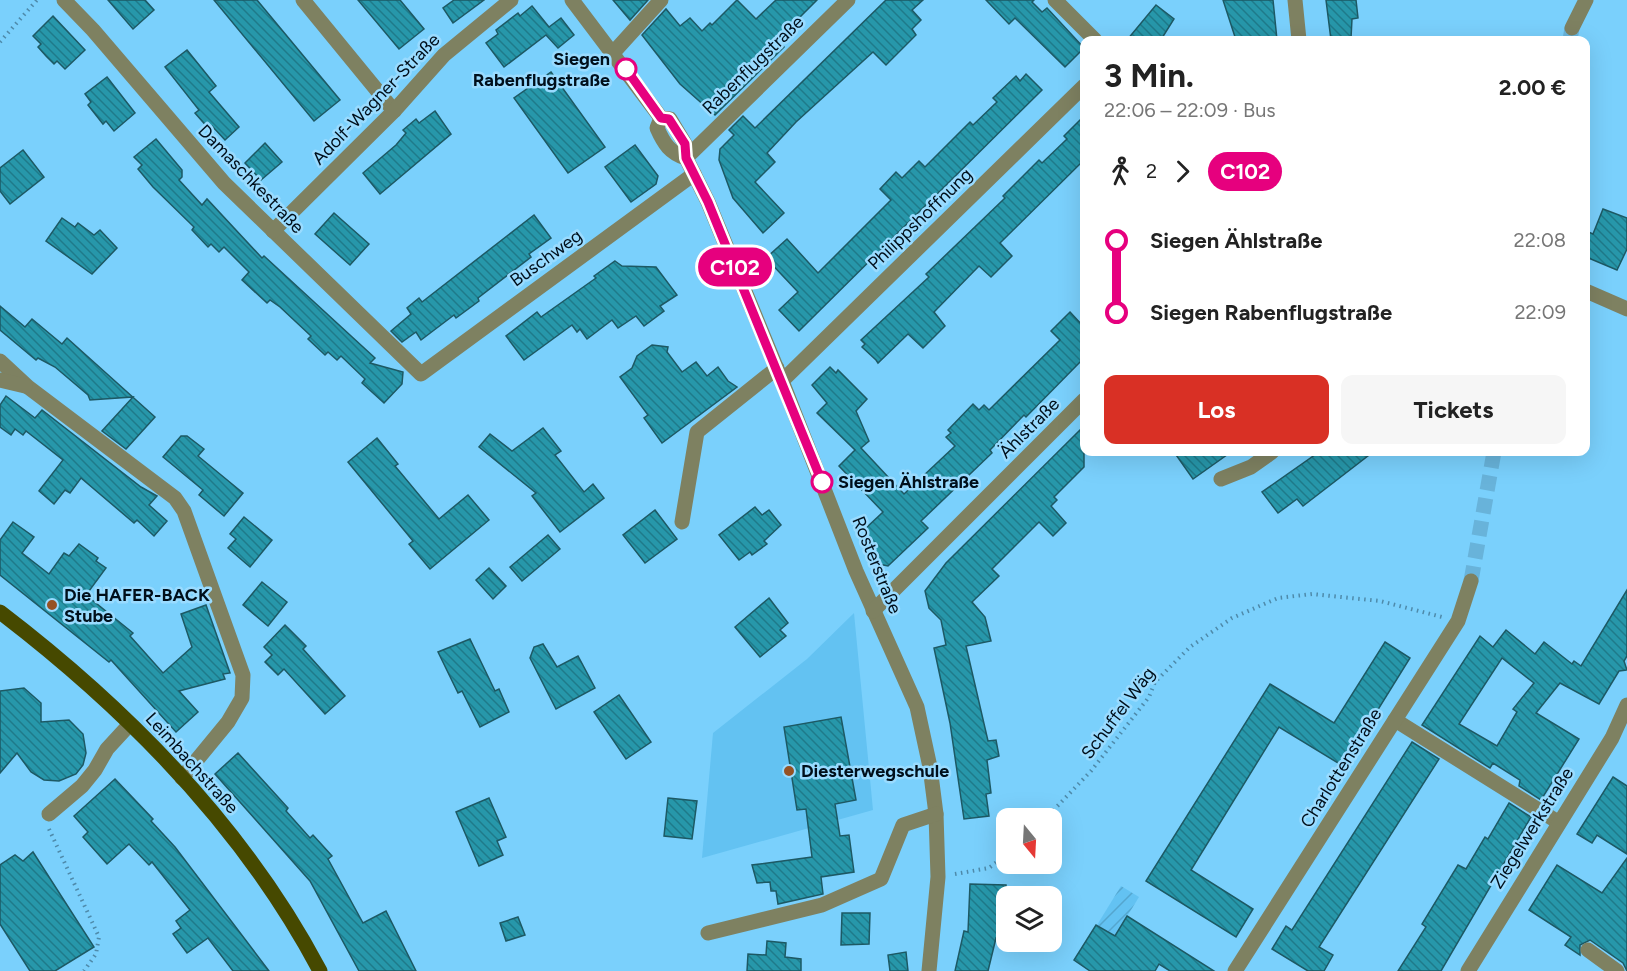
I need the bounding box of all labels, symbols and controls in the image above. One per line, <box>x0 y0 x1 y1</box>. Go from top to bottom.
street label: Rabenflugstraße <box>698 11 808 119</box>
street label: Adolf-Wagner-Straße <box>308 29 444 169</box>
place label: Siegen Rabenflugstraße <box>473 48 610 91</box>
text: 3 Min. <box>1104 56 1194 95</box>
marker: Siegen Rabenflugstraße <box>615 58 637 80</box>
text: 2.00 € <box>1499 74 1566 101</box>
text: 22:06 – 22:09 · Bus <box>1104 98 1276 122</box>
street label: Damaschkestraße <box>193 120 309 238</box>
icon: walk <box>1104 155 1137 188</box>
icon: forward <box>1166 155 1199 188</box>
text: 2 <box>1146 159 1157 183</box>
text: C102 <box>1220 159 1270 184</box>
street label: Philippshoffnung <box>863 164 977 274</box>
street label: Buschweg <box>506 225 586 291</box>
text: Siegen Ählstraße <box>1150 227 1322 254</box>
text: 22:08 <box>1513 228 1566 252</box>
line badge: C102 <box>693 248 777 286</box>
text: C102 <box>710 255 760 280</box>
text: Siegen Rabenflugstraße <box>1150 299 1392 326</box>
text: 22:09 <box>1514 300 1566 324</box>
button: Los <box>1104 375 1329 444</box>
button: Tickets <box>1341 375 1566 444</box>
street label: Ählstraße <box>994 393 1064 463</box>
marker: Siegen Ählstraße <box>811 471 833 493</box>
place label: Siegen Ählstraße <box>838 471 979 493</box>
street label: Rosterstraße <box>847 513 907 617</box>
place label: Die HAFER-BACK Stube <box>64 584 210 627</box>
marker: Die HAFER-BACK Stube <box>45 598 59 612</box>
street label: Schuffel Wäg <box>1076 663 1160 763</box>
street label: Charlottenstraße <box>1295 704 1387 832</box>
street label: Leimbachstraße <box>141 708 243 818</box>
place label: Diesterwegschule <box>801 760 949 782</box>
street label: Ziegelwerkstraße <box>1486 763 1578 893</box>
marker: Diesterwegschule <box>782 764 796 778</box>
north arrow <box>996 808 1062 874</box>
map controls <box>996 808 1062 952</box>
button: layers <box>996 886 1062 952</box>

